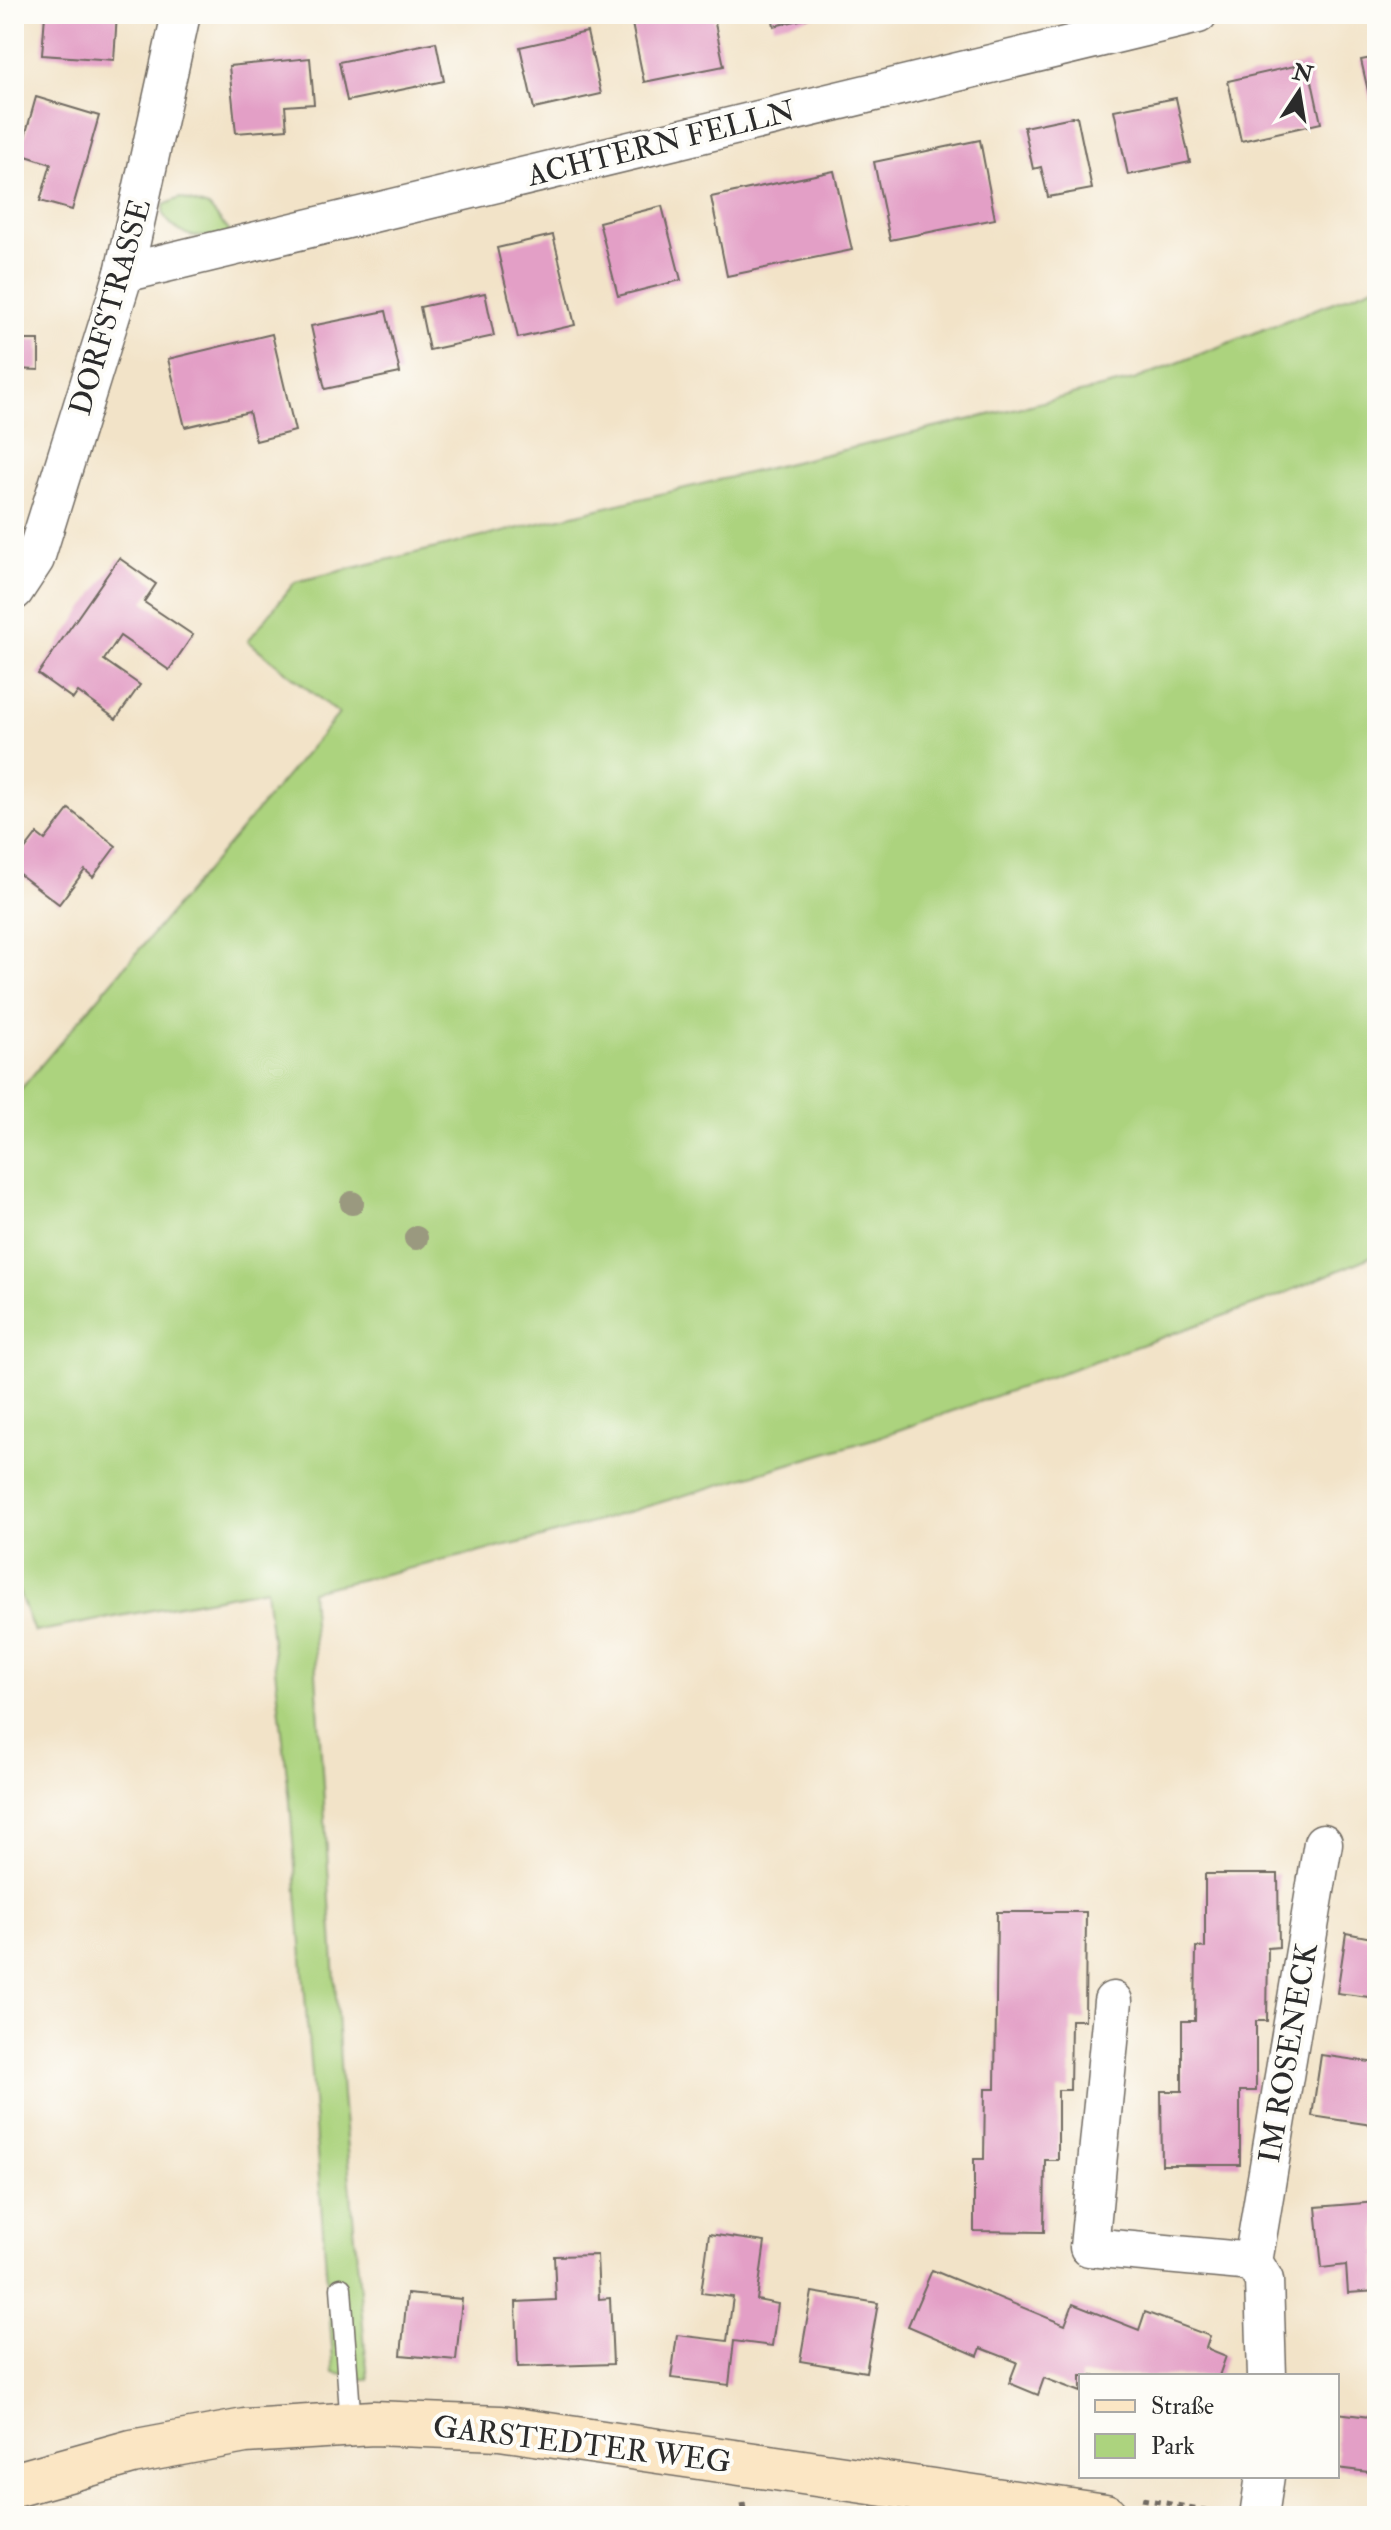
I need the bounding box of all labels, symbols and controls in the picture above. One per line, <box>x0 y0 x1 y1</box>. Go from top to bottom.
north arrow <box>1259 52 1339 132</box>
text: N <box>1289 57 1316 89</box>
street label: ACHTERN FELLN <box>522 92 799 195</box>
street label: DORFSTRASSE <box>62 195 159 420</box>
street label: IM ROSENECK <box>1251 1939 1326 2166</box>
legend <box>1079 2374 1339 2478</box>
text: Straße <box>1151 2391 1214 2422</box>
street label: GARSTEDTER WEG <box>431 2408 733 2481</box>
text: Park <box>1151 2431 1195 2462</box>

